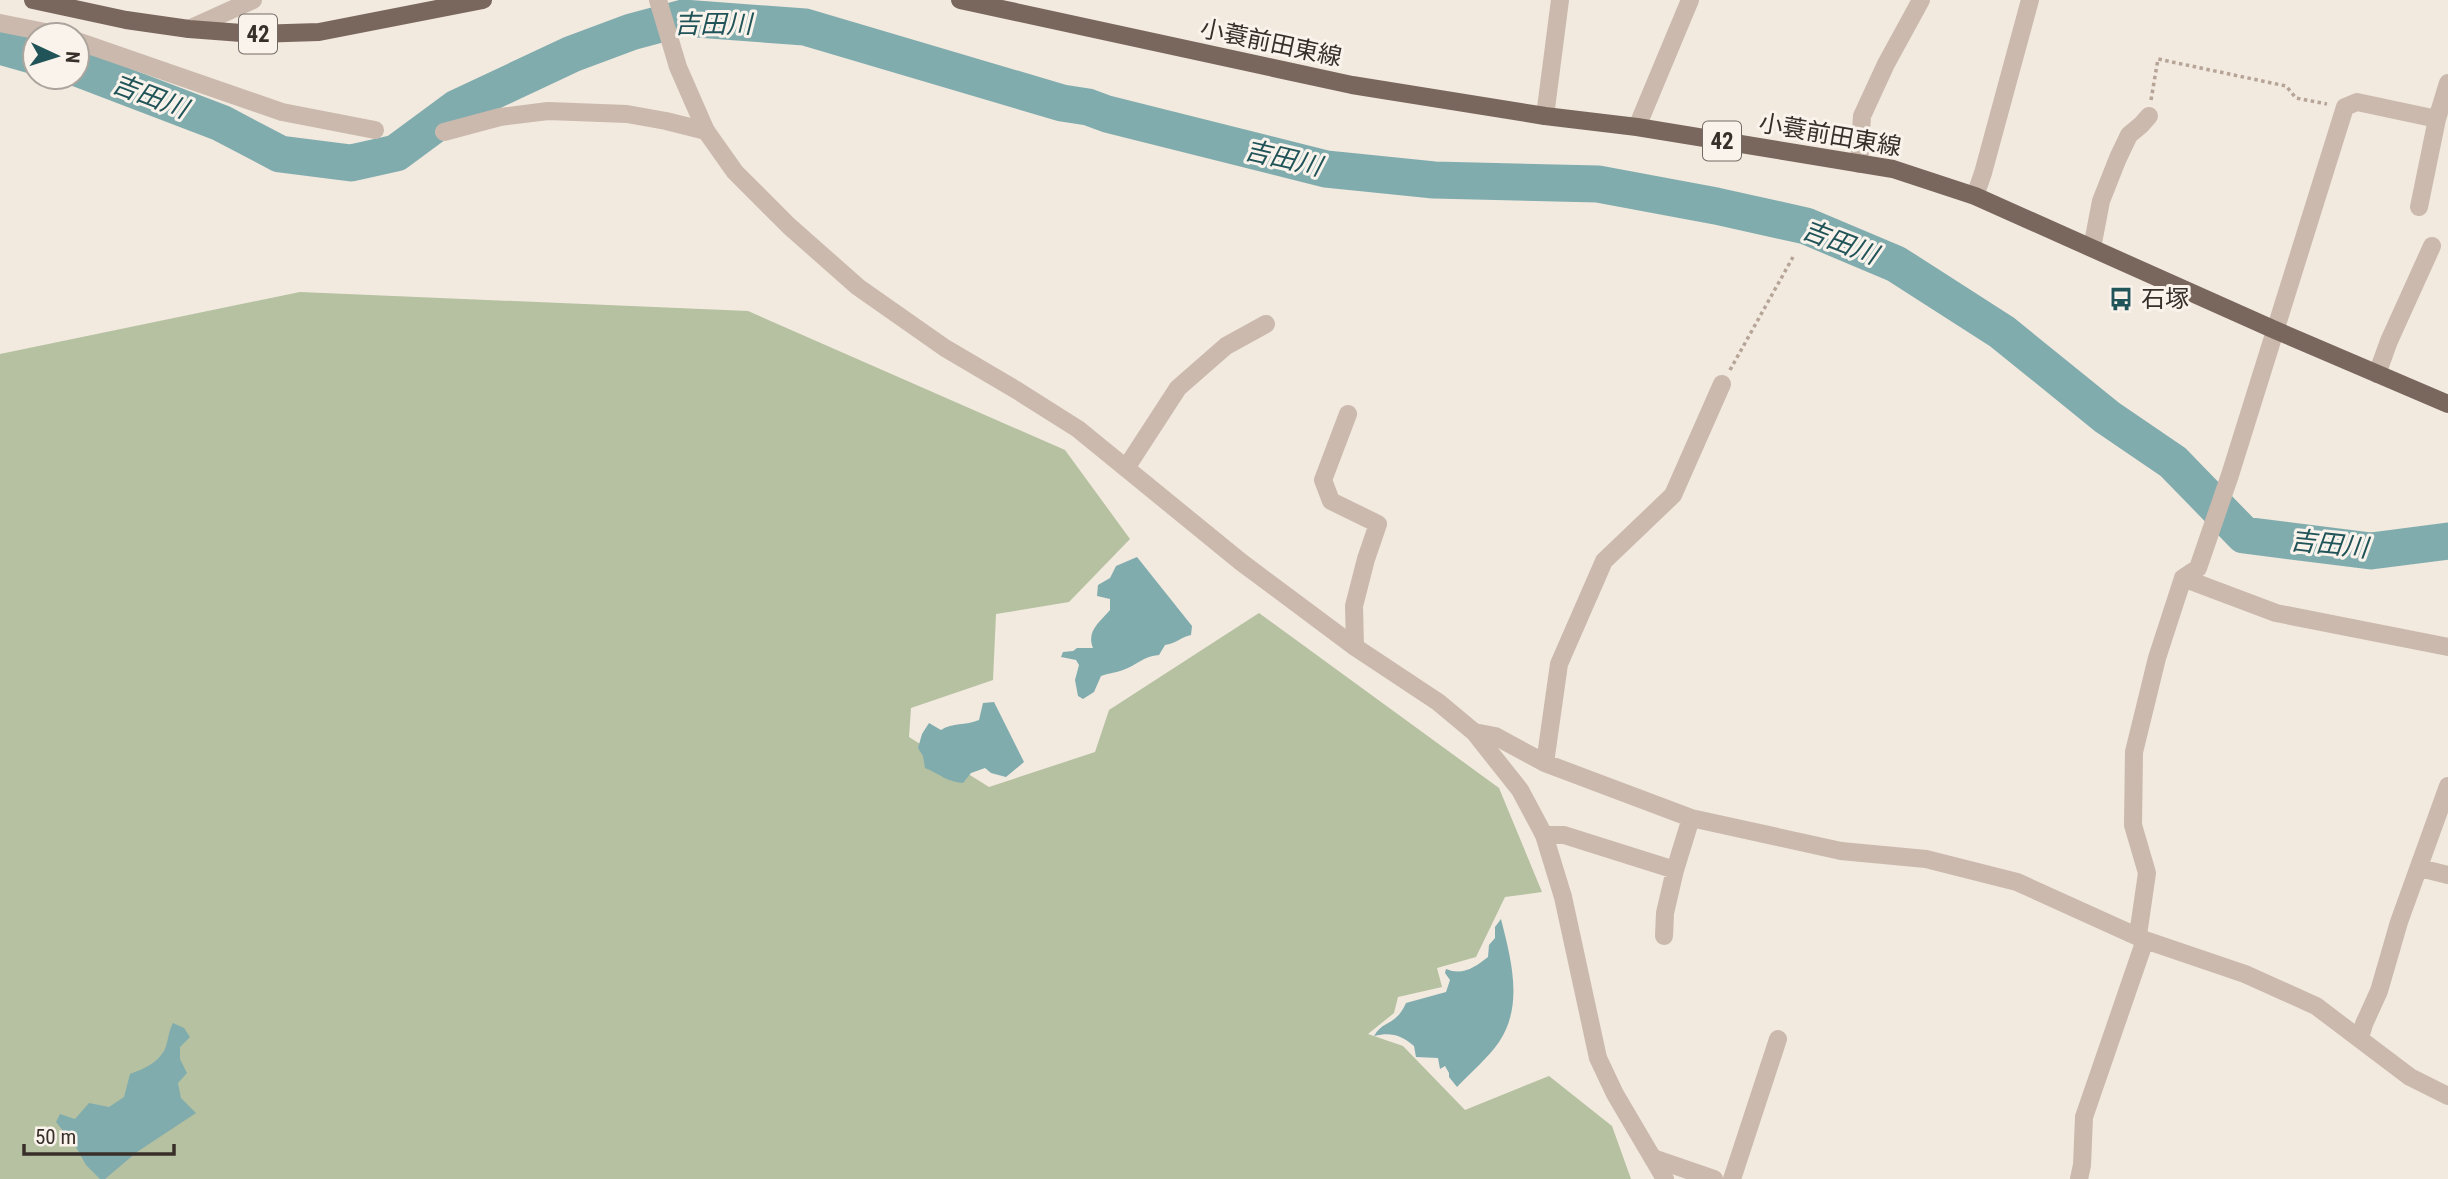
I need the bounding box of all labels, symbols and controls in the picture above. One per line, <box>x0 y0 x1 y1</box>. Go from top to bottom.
water label: 吉田川 <box>674 9 755 39</box>
road number: 42 <box>239 14 277 54</box>
street label: 小蓑前田東線 <box>1198 14 1344 72</box>
north arrow <box>21 21 91 91</box>
text: N <box>61 51 84 64</box>
water label: 吉田川 <box>108 68 195 125</box>
street label: 小蓑前田東線 <box>1757 109 1903 161</box>
road number: 42 <box>1703 122 1741 160</box>
water label: 吉田川 <box>1242 135 1327 182</box>
water label: 吉田川 <box>1798 214 1885 271</box>
bus stop icon: 石塚 <box>2107 285 2135 313</box>
place label: 石塚 <box>2141 285 2189 313</box>
water label: 吉田川 <box>2289 525 2372 563</box>
scale bar <box>24 1112 175 1156</box>
text: 50 m <box>35 1125 76 1149</box>

